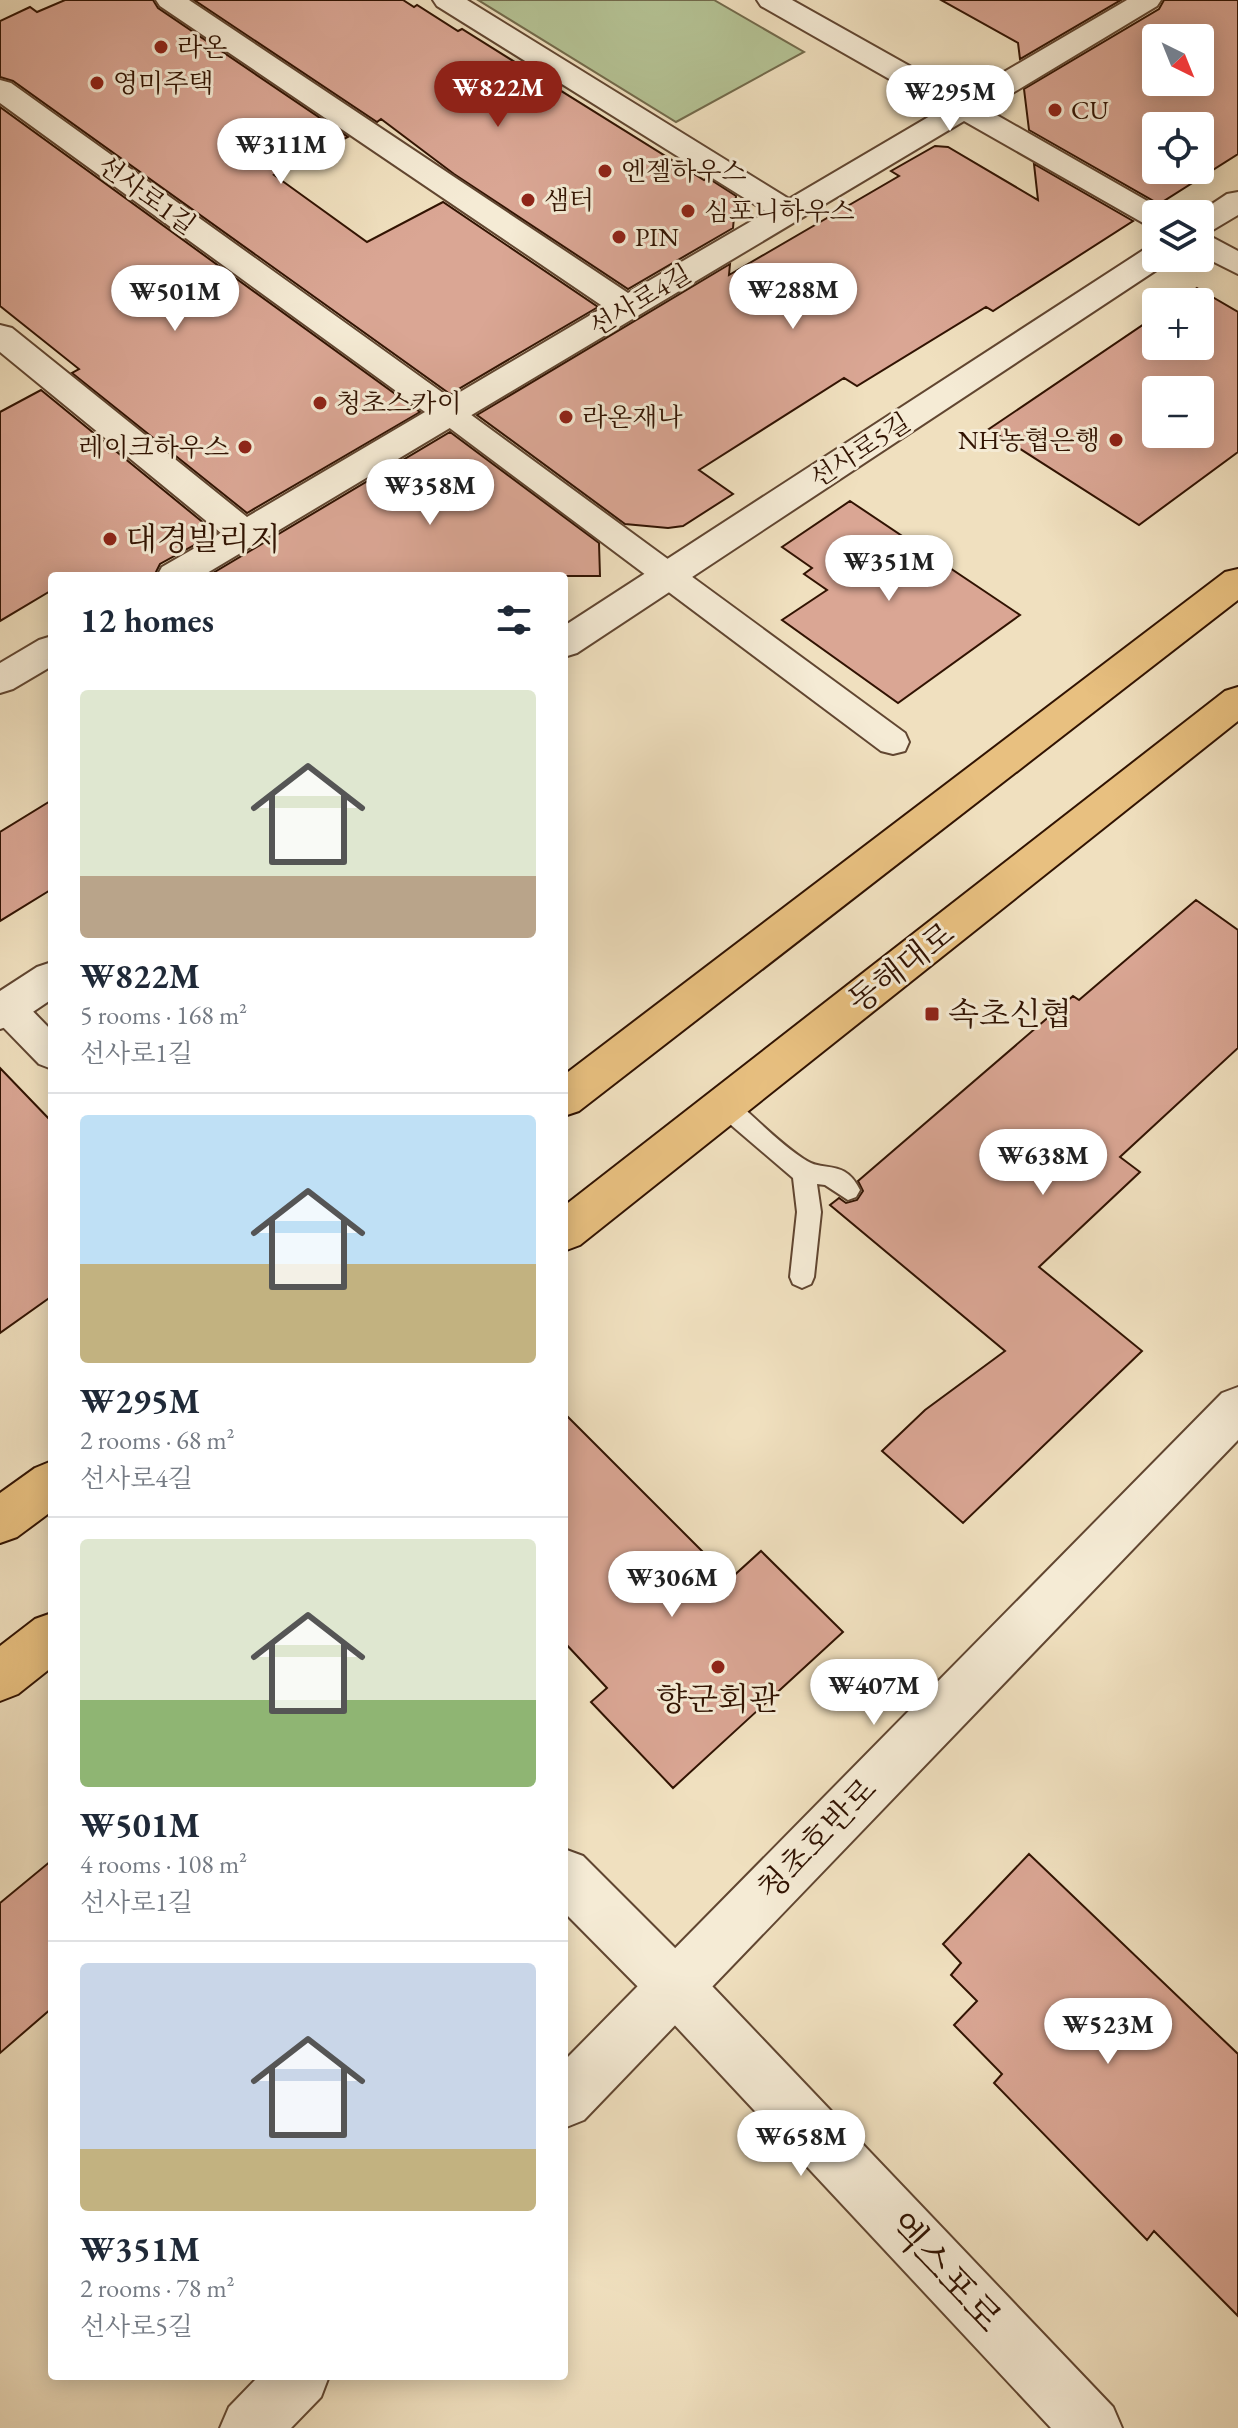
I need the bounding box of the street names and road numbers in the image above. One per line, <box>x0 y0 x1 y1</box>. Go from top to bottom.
street label: 선사로1길 <box>91 148 203 242</box>
street label: 선사로4길 <box>583 256 697 344</box>
street label: 선사로5길 <box>803 405 917 495</box>
street label: 동해대로 <box>839 912 963 1022</box>
street label: 청초호반로 <box>748 1769 886 1909</box>
street label: 엑스포로 <box>877 2201 1013 2342</box>

